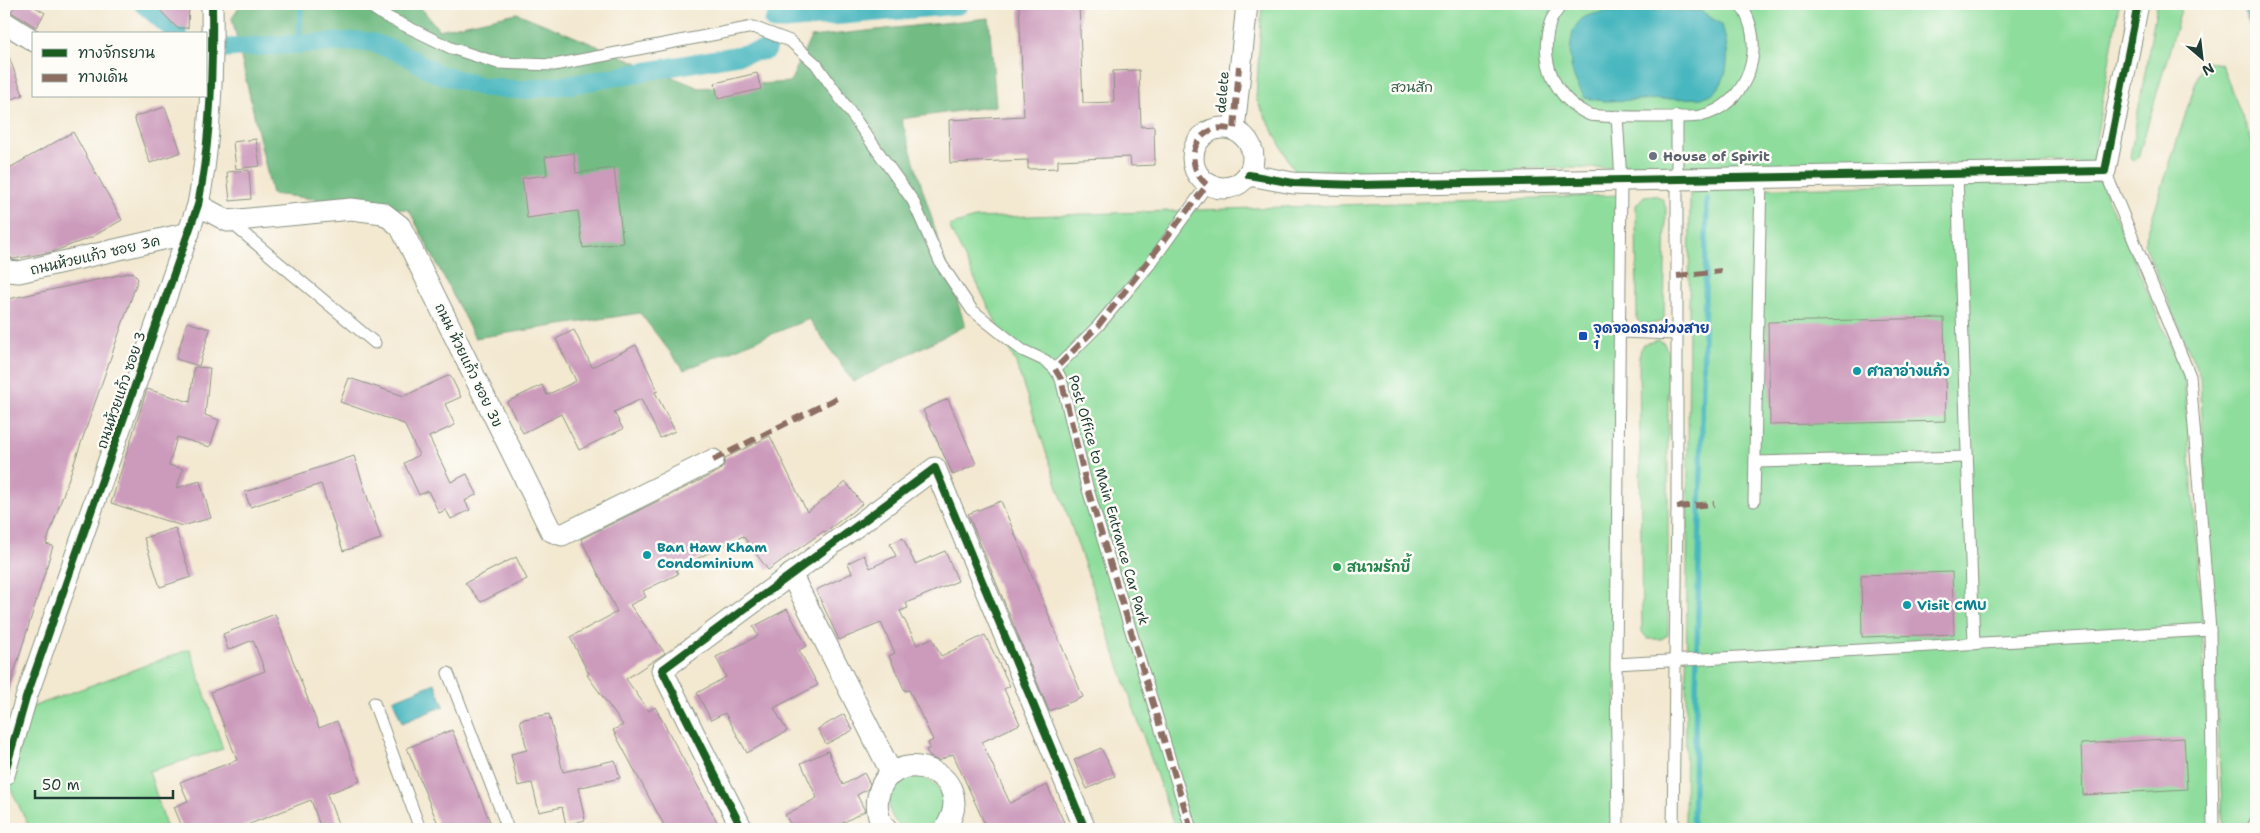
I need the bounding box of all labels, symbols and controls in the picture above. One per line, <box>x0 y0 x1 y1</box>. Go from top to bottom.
legend <box>32 32 208 98</box>
north arrow <box>2178 32 2228 82</box>
text: ทางจักรยาน <box>78 43 155 63</box>
text: N <box>2199 59 2217 80</box>
text: ทางเดิน <box>78 67 128 87</box>
street label: delete <box>1211 70 1233 114</box>
park label: สวนสัก <box>1391 78 1433 96</box>
place label: House of Spirit <box>1663 147 1770 165</box>
marker: House of Spirit <box>1647 150 1659 162</box>
street label: ถนนห้วยแก้ว ซอย 3ค <box>28 231 162 279</box>
street label: ถนน ห้วยแก้ว ซอย 3ข <box>431 300 507 430</box>
place label: จุดจอดรถม่วงสาย 1 <box>1593 318 1710 353</box>
street label: ถนนห้วยแก้ว ซอย 3 <box>92 329 150 451</box>
marker: จุดจอดรถม่วงสาย 1 <box>1577 330 1589 342</box>
place label: ศาลาอ่างแก้ว <box>1867 361 1950 380</box>
marker: ศาลาอ่างแก้ว <box>1851 365 1863 377</box>
street label: Post Office to Main Entrance Car Park <box>1065 373 1153 627</box>
place label: Ban Haw Kham Condominium <box>657 538 767 572</box>
marker: Ban Haw Kham Condominium <box>641 549 653 561</box>
place label: สนามรักบี้ <box>1347 552 1413 576</box>
marker: สนามรักบี้ <box>1331 561 1343 573</box>
place label: Visit CMU <box>1917 596 1987 614</box>
marker: Visit CMU <box>1901 599 1913 611</box>
scale bar <box>35 768 172 800</box>
text: 50 m <box>42 775 80 795</box>

